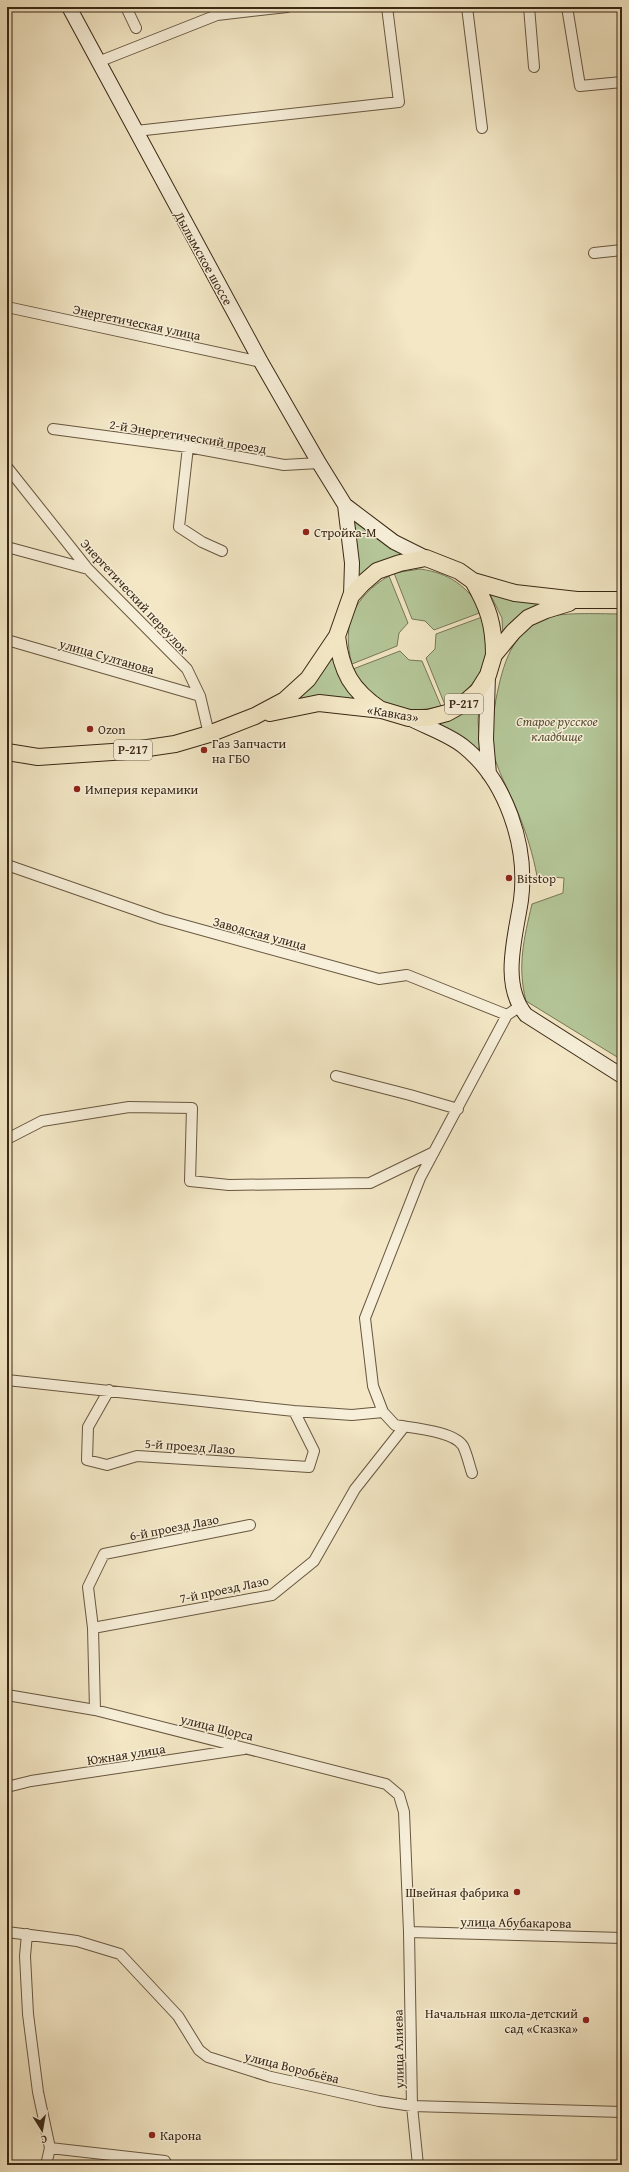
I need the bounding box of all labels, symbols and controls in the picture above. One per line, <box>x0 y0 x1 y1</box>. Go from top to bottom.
street label: Дылымское шоссе <box>169 207 237 309</box>
street label: Энергетическая улица <box>71 300 203 345</box>
street label: 2-й Энергетический проезд <box>108 415 268 458</box>
place label: Стройка-М <box>314 523 376 542</box>
marker: Стройка-М <box>301 527 311 537</box>
street label: Энергетический переулок <box>76 534 193 658</box>
street label: улица Султанова <box>56 634 157 679</box>
road number: Р-217 <box>445 694 483 714</box>
street label: «Кавказ» <box>366 700 420 727</box>
park label: Старое русское кладбище <box>516 712 598 746</box>
place label: Ozon <box>98 720 126 739</box>
marker: Ozon <box>85 724 95 734</box>
place label: Газ Запчасти на ГБО <box>212 734 286 768</box>
road number: Р-217 <box>114 740 152 760</box>
marker: Газ Запчасти на ГБО <box>199 745 209 755</box>
place label: Империя керамики <box>85 780 199 799</box>
marker: Империя керамики <box>72 784 82 794</box>
place label: Bitstop <box>517 869 556 888</box>
marker: Bitstop <box>504 873 514 883</box>
street label: Заводская улица <box>211 912 310 955</box>
street label: 5-й проезд Лазо <box>144 1434 236 1459</box>
street label: 6-й проезд Лазо <box>128 1509 221 1545</box>
street label: 7-й проезд Лазо <box>178 1571 271 1608</box>
street label: улица Щорса <box>177 1709 256 1746</box>
street label: Южная улица <box>86 1739 167 1770</box>
place label: Швейная фабрика <box>405 1883 510 1902</box>
marker: Швейная фабрика <box>512 1887 522 1897</box>
street label: улица Абубакарова <box>459 1912 573 1933</box>
place label: Начальная школа-детский сад «Сказка» <box>425 2004 578 2038</box>
street label: улица Алиева <box>388 2008 409 2090</box>
marker: Начальная школа-детский сад «Сказка» <box>581 2015 591 2025</box>
street label: улица Воробьёва <box>242 2046 342 2089</box>
north arrow <box>22 2110 62 2150</box>
place label: Карона <box>160 2126 202 2145</box>
marker: Карона <box>147 2130 157 2140</box>
text: С <box>39 2131 48 2148</box>

